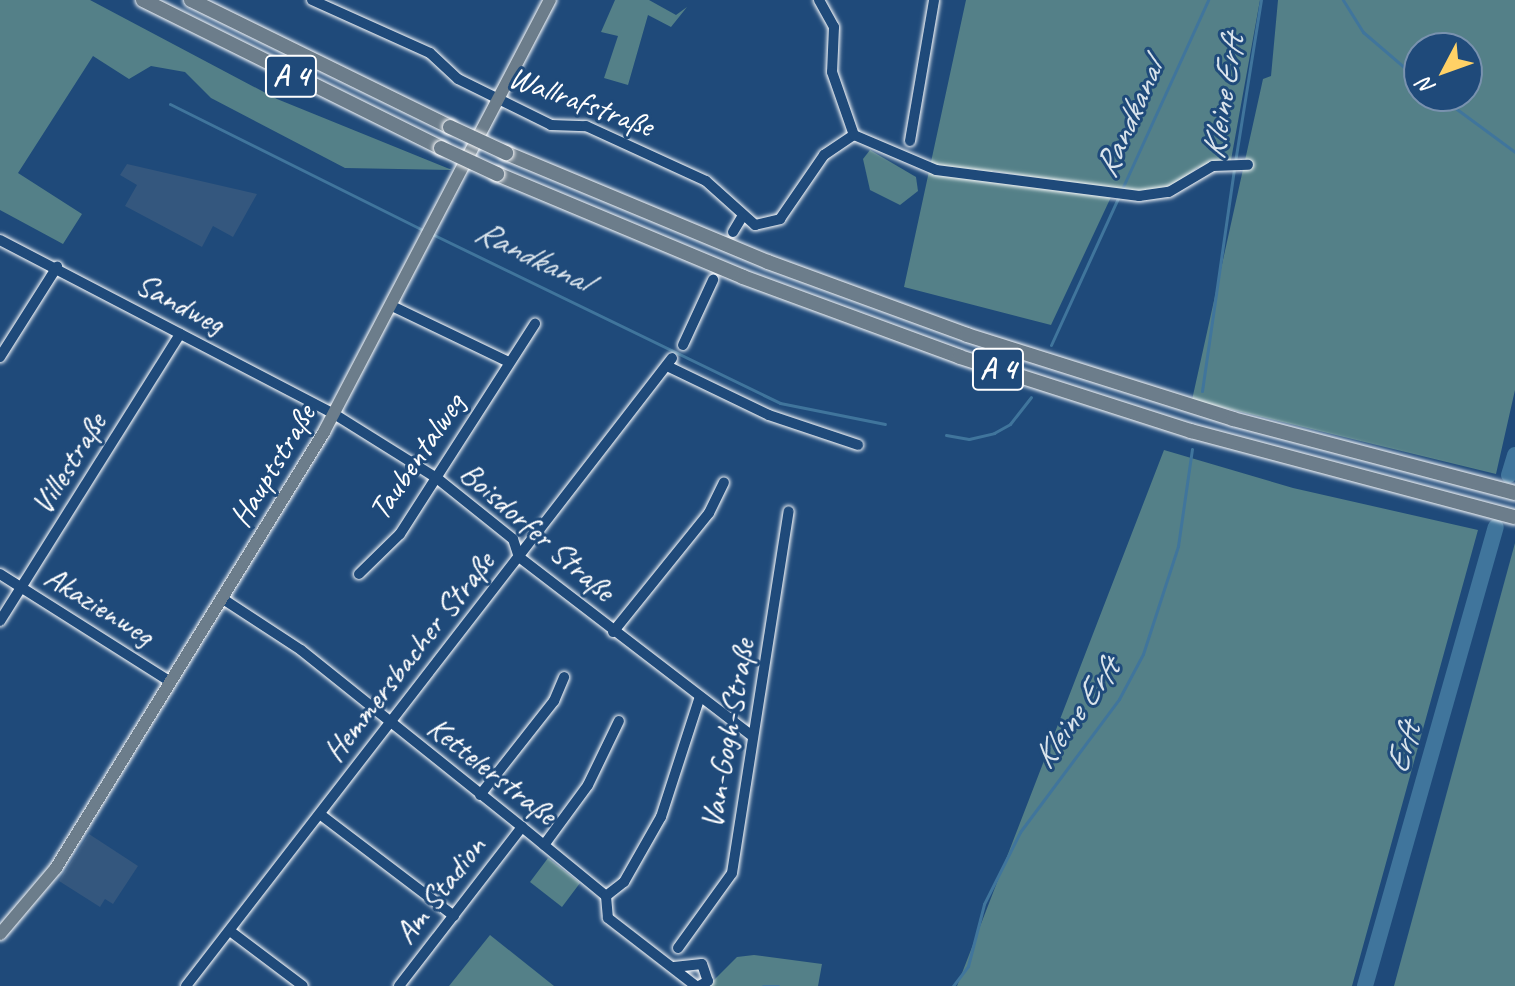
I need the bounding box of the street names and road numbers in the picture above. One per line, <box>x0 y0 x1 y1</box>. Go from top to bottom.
road number: A 4 <box>263 50 319 102</box>
street label: Wallrafstraße <box>504 58 658 146</box>
street label: Sandweg <box>129 265 231 343</box>
road number: A 4 <box>970 343 1026 395</box>
street label: Taubentalweg <box>361 386 473 528</box>
street label: Hauptstraße <box>222 398 324 534</box>
street label: Villestraße <box>23 406 115 522</box>
street label: Boisdorfer Straße <box>451 454 623 610</box>
street label: Hemmersbacher Straße <box>315 544 503 770</box>
street label: Akazienweg <box>38 558 160 654</box>
street label: Van-Gogh-Straße <box>692 636 764 832</box>
street label: Kettelerstraße <box>420 708 564 834</box>
street label: Am Stadion <box>386 828 494 952</box>

